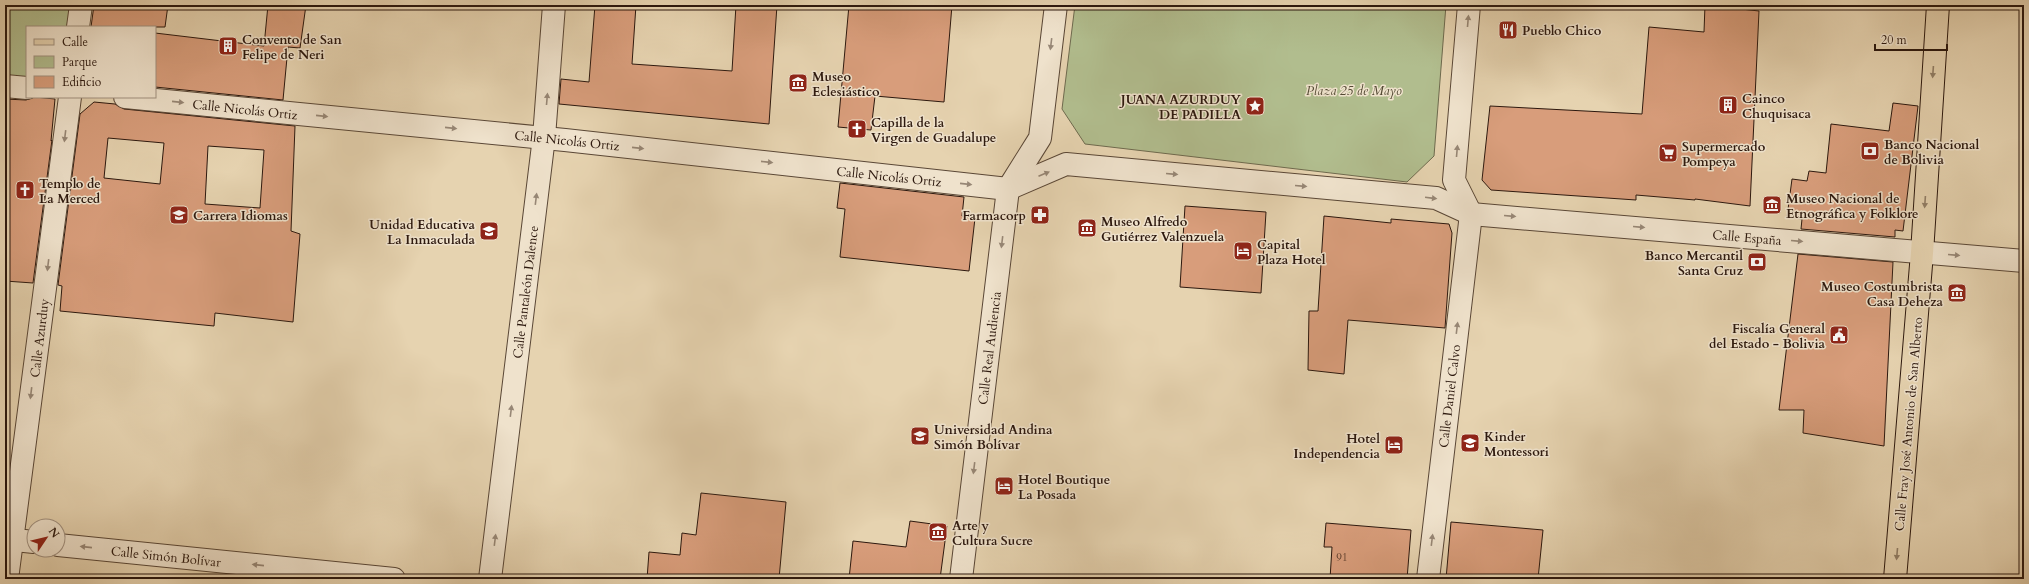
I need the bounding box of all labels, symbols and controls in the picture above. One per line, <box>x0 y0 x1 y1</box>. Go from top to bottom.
one-way arrow <box>1465 15 1471 27</box>
restaurant icon: Pueblo Chico <box>1497 19 1519 41</box>
place label: Pueblo Chico <box>1522 22 1602 40</box>
legend <box>26 26 156 98</box>
scale bar <box>1875 26 1947 52</box>
place label: Convento de San Felipe de Neri <box>242 31 342 64</box>
text: 20 m <box>1881 32 1908 48</box>
text: Calle <box>62 34 88 50</box>
building icon: Convento de San Felipe de Neri <box>217 35 239 57</box>
one-way arrow <box>1048 38 1054 50</box>
text: Parque <box>62 54 97 70</box>
one-way arrow <box>1930 66 1937 78</box>
place label: Museo Eclesiástico <box>812 68 880 101</box>
museum icon: Museo Eclesiástico <box>787 72 809 94</box>
text: Edificio <box>62 74 102 90</box>
park label: Plaza 25 de Mayo <box>1306 82 1402 100</box>
place label: Cainco Chuquisaca <box>1742 90 1812 123</box>
place label: JUANA AZURDUY DE PADILLA <box>1119 91 1242 124</box>
one-way arrow <box>543 93 550 105</box>
building icon: Cainco Chuquisaca <box>1717 94 1739 116</box>
place icon: JUANA AZURDUY DE PADILLA <box>1244 95 1266 117</box>
street label: Calle Nicolás Ortiz <box>191 96 299 124</box>
one-way arrow <box>172 99 184 105</box>
one-way arrow <box>316 113 328 119</box>
place label: Capilla de la Virgen de Guadalupe <box>871 114 996 147</box>
church icon: Capilla de la Virgen de Guadalupe <box>846 118 868 140</box>
one-way arrow <box>445 125 457 132</box>
street label: Calle Nicolás Ortiz <box>513 127 621 155</box>
one-way arrow <box>62 130 68 142</box>
place label: Banco Nacional de Bolivia <box>1884 136 1980 169</box>
place label: Supermercado Pompeya <box>1682 138 1766 171</box>
bank icon: Banco Nacional de Bolivia <box>1859 140 1881 162</box>
supermarket icon: Supermercado Pompeya <box>1657 142 1679 164</box>
one-way arrow <box>632 145 644 151</box>
one-way arrow <box>1453 145 1460 157</box>
one-way arrow <box>761 159 773 165</box>
street label: Calle Nicolás Ortiz <box>835 163 943 191</box>
one-way arrow <box>1039 171 1050 177</box>
one-way arrow <box>1166 171 1178 177</box>
place label: Templo de La Merced <box>39 175 101 208</box>
church icon: Templo de La Merced <box>14 179 36 201</box>
one-way arrow <box>960 181 972 188</box>
one-way arrow <box>1295 183 1307 189</box>
place label: Museo Nacional de Etnográfica y Folklore <box>1786 190 1919 223</box>
one-way arrow <box>533 193 539 205</box>
museum icon: Museo Nacional de Etnográfica y Folklore <box>1761 194 1783 216</box>
one-way arrow <box>1425 195 1437 201</box>
one-way arrow <box>1922 196 1929 208</box>
school or university icon: Carrera Idiomas <box>168 204 190 226</box>
pharmacy icon: Farmacorp <box>1029 204 1051 226</box>
place label: Carrera Idiomas <box>193 207 288 225</box>
place label: Farmacorp <box>962 207 1026 225</box>
one-way arrow <box>1504 212 1516 219</box>
place label: Museo Alfredo Gutiérrez Valenzuela <box>1101 213 1225 246</box>
place label: Unidad Educativa La Inmaculada <box>369 216 476 249</box>
museum icon: Museo Alfredo Gutiérrez Valenzuela <box>1076 217 1098 239</box>
school or university icon: Unidad Educativa La Inmaculada <box>478 220 500 242</box>
one-way arrow <box>1633 224 1645 231</box>
street label: Calle Pantaleón Dalence <box>509 225 543 360</box>
street label: Calle España <box>1712 226 1783 250</box>
one-way arrow <box>999 236 1005 248</box>
place label: Capital Plaza Hotel <box>1257 236 1326 269</box>
one-way arrow <box>1791 238 1803 245</box>
hotel icon: Capital Plaza Hotel <box>1232 240 1254 262</box>
place label: Banco Mercantil Santa Cruz <box>1645 247 1744 280</box>
bank icon: Banco Mercantil Santa Cruz <box>1746 251 1768 273</box>
one-way arrow <box>1948 252 1960 259</box>
one-way arrow <box>45 258 51 271</box>
place label: Museo Costumbrista Casa Deheza <box>1821 278 1944 311</box>
museum icon: Museo Costumbrista Casa Deheza <box>1946 282 1968 304</box>
street label: Calle Real Audiencia <box>974 290 1006 406</box>
street label: Calle Azurduy <box>26 297 54 379</box>
street label: Calle Fray José Antonio de San Alberto <box>1891 316 1927 532</box>
place label: Fiscalía General del Estado - Bolivia <box>1709 320 1826 353</box>
one-way arrow <box>1454 322 1460 334</box>
public building icon: Fiscalía General del Estado - Bolivia <box>1828 324 1850 346</box>
street label: Calle Daniel Calvo <box>1435 343 1465 449</box>
one-way arrow <box>28 387 35 400</box>
one-way arrow <box>507 405 514 417</box>
place label: Universidad Andina Simón Bolívar <box>934 421 1053 454</box>
school or university icon: Universidad Andina Simón Bolívar <box>909 425 931 447</box>
place label: Kinder Montessori <box>1484 428 1549 461</box>
place label: Hotel Independencia <box>1294 430 1381 463</box>
school or university icon: Kinder Montessori <box>1459 432 1481 454</box>
hotel icon: Hotel Independencia <box>1383 434 1405 456</box>
one-way arrow <box>971 462 977 474</box>
place label: Hotel Boutique La Posada <box>1018 471 1110 504</box>
hotel icon: Hotel Boutique La Posada <box>993 475 1015 497</box>
place label: Arte y Cultura Sucre <box>952 517 1033 550</box>
north arrow <box>26 518 66 558</box>
museum icon: Arte y Cultura Sucre <box>927 521 949 543</box>
text: N <box>45 524 63 541</box>
one-way arrow <box>492 534 498 546</box>
one-way arrow <box>1429 534 1436 546</box>
street label: Calle Simón Bolívar <box>110 542 222 572</box>
one-way arrow <box>80 544 92 551</box>
one-way arrow <box>1893 548 1900 560</box>
house number: 91 <box>1336 550 1348 565</box>
one-way arrow <box>252 562 264 568</box>

